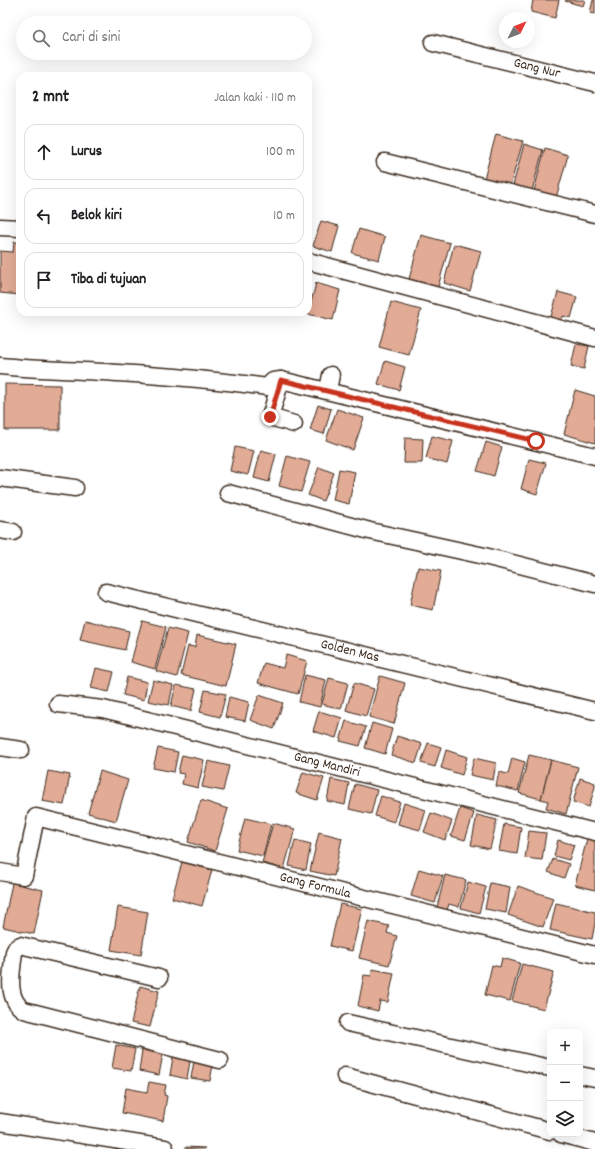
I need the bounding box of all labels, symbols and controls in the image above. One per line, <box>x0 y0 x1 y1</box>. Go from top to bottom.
north arrow <box>499 12 535 48</box>
search box <box>16 16 312 60</box>
icon: search <box>30 27 52 49</box>
text: Cari di sini <box>62 27 120 49</box>
street label: Gang Nur <box>511 53 563 84</box>
text: 2 mnt <box>32 86 69 110</box>
text: Jalan kaki · 110 m <box>214 89 296 108</box>
icon: ahead <box>33 141 55 163</box>
text: Lurus <box>71 141 102 163</box>
text: 100 m <box>266 143 295 162</box>
icon: left <box>33 205 55 227</box>
text: Belok kiri <box>71 205 122 227</box>
text: 10 m <box>273 207 295 226</box>
icon: arrive <box>33 269 55 291</box>
text: Tiba di tujuan <box>71 269 146 291</box>
route end <box>261 408 279 426</box>
route start <box>527 432 545 450</box>
street label: Golden Mas <box>318 635 381 668</box>
street label: Gang Mandiri <box>292 747 363 783</box>
street label: Gang Formula <box>277 867 353 904</box>
map controls <box>547 1029 583 1137</box>
button: + <box>547 1029 583 1065</box>
button: − <box>547 1065 583 1101</box>
button: layers <box>547 1101 583 1137</box>

